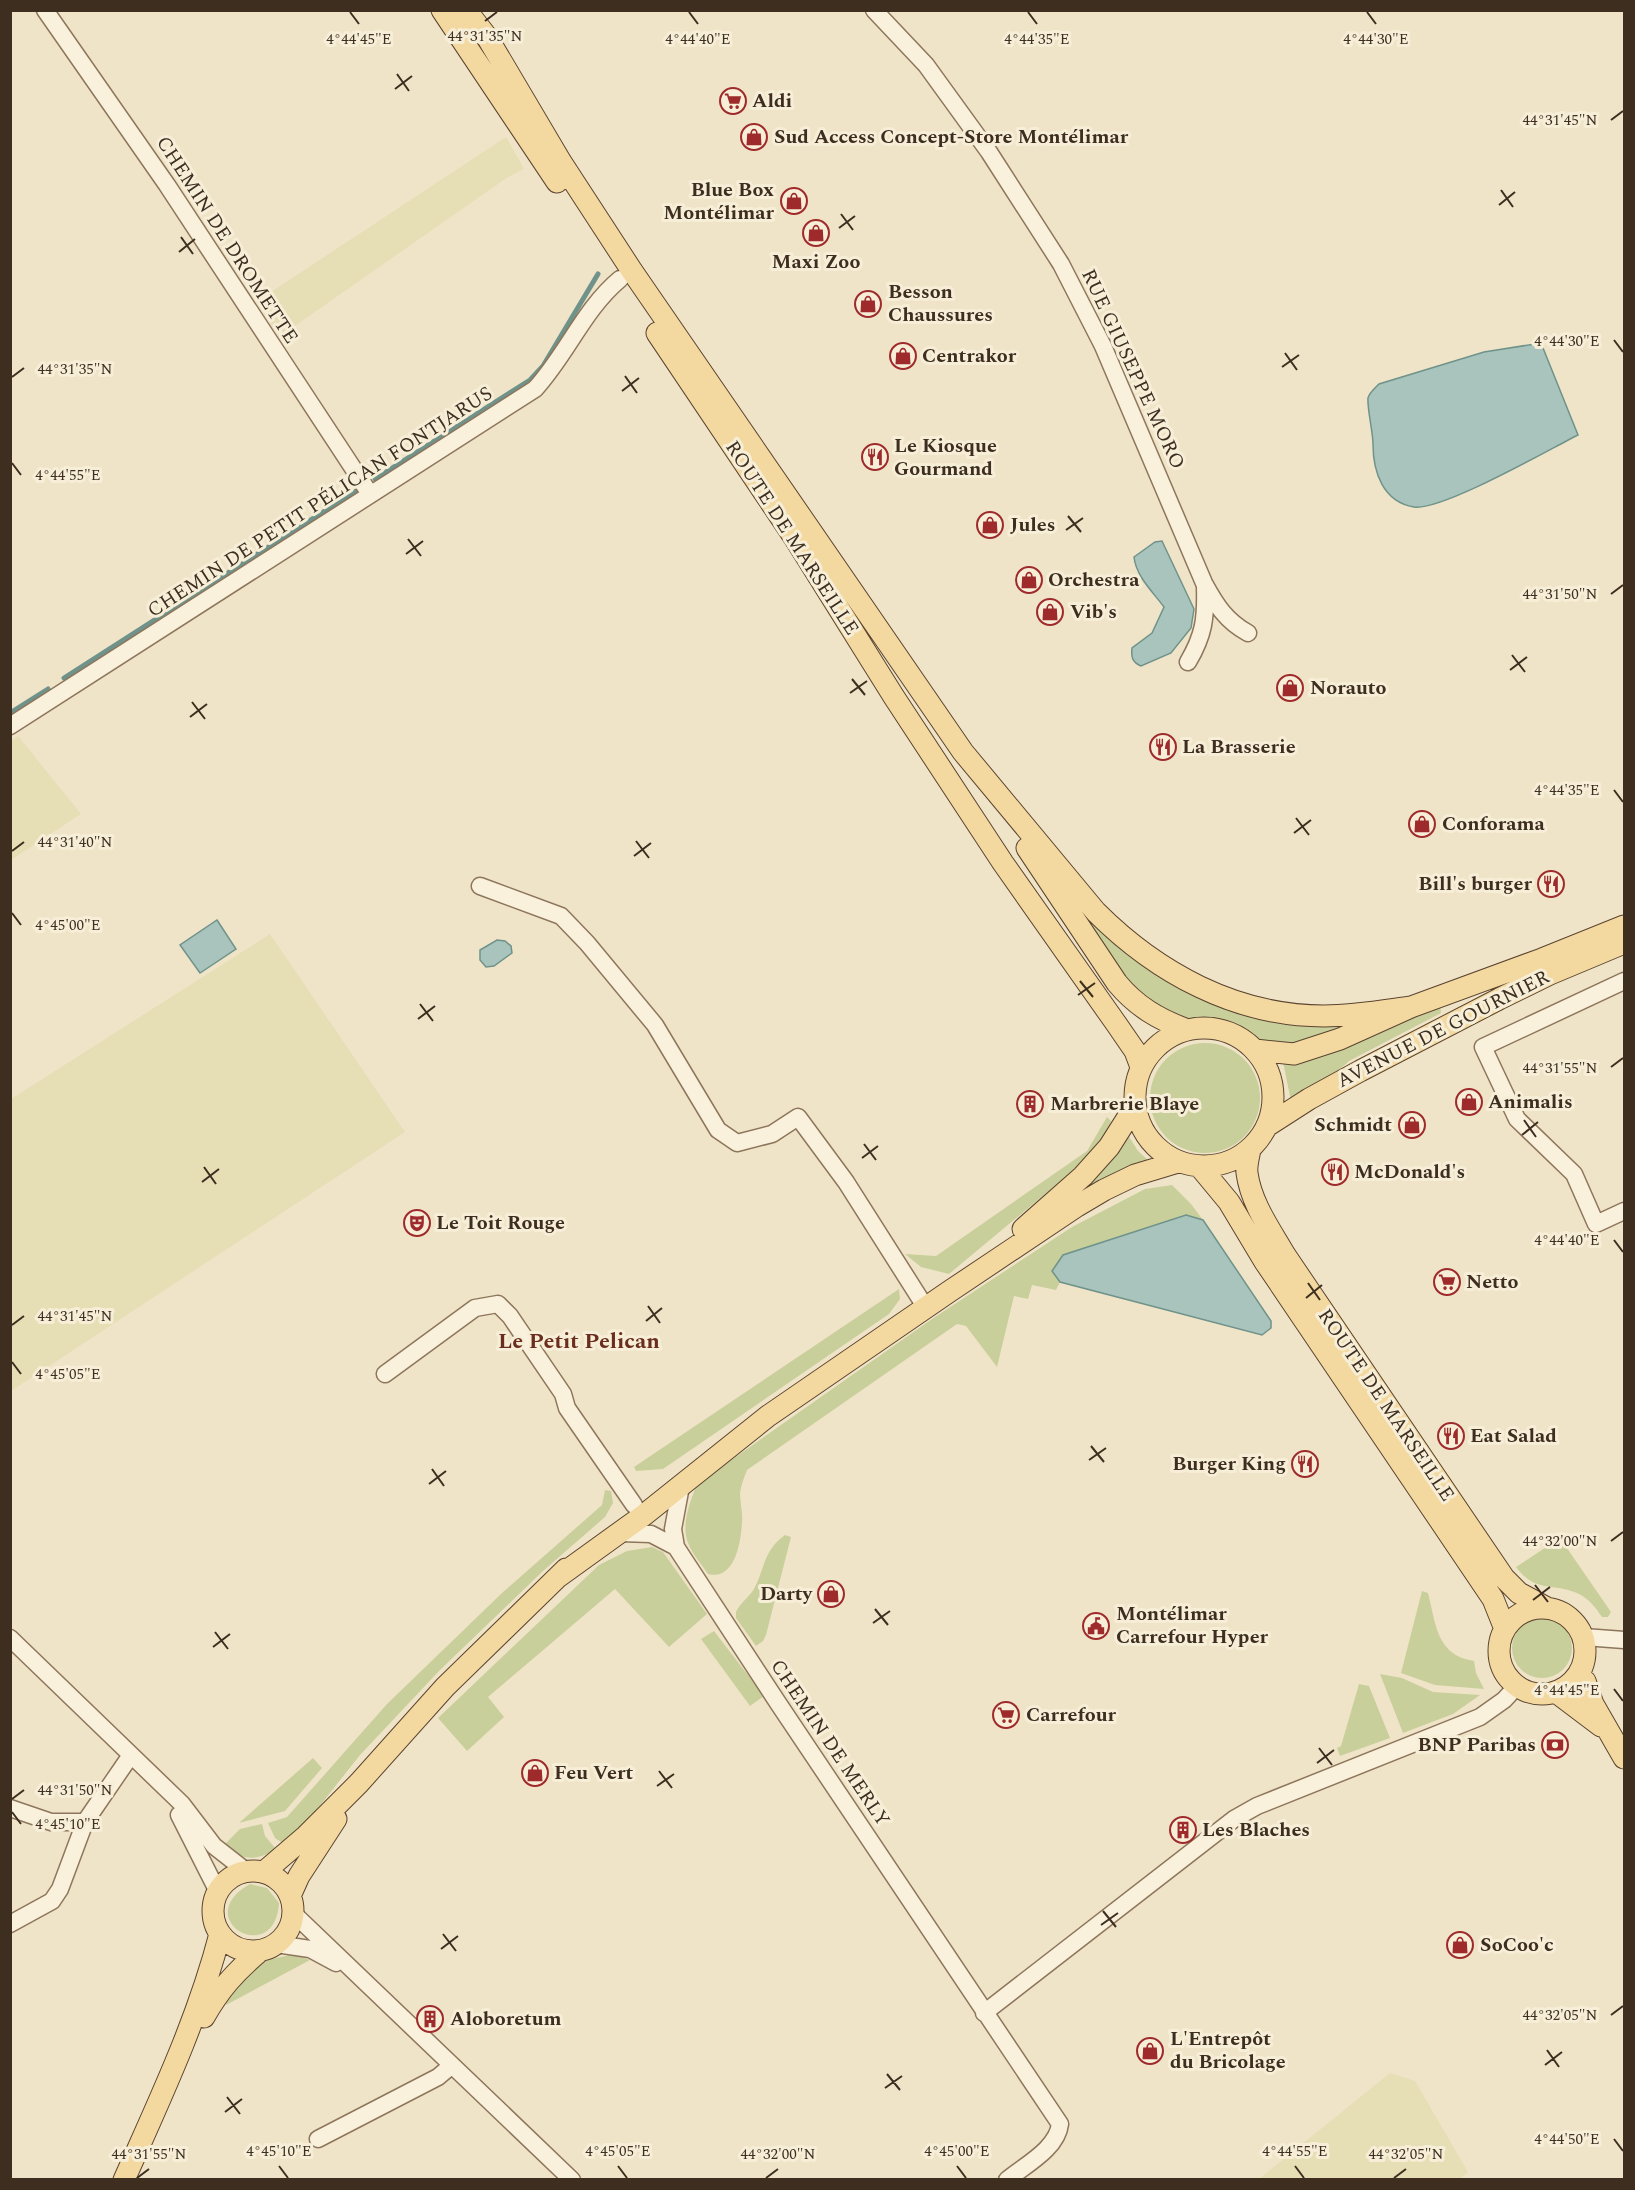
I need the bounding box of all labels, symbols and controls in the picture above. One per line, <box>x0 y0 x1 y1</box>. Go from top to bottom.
text: 44°31'35"N <box>448 25 523 48</box>
text: 4°44'45"E <box>326 28 392 51</box>
text: 4°44'40"E <box>665 28 731 51</box>
text: 4°44'35"E <box>1004 28 1070 51</box>
text: 4°44'30"E <box>1343 28 1409 51</box>
supermarket icon: Aldi <box>718 86 748 116</box>
place label: Aldi <box>752 86 792 116</box>
text: 44°31'45"N <box>1523 109 1598 132</box>
shop icon: Sud Access Concept-Store Montélimar <box>739 122 769 152</box>
place label: Sud Access Concept-Store Montélimar <box>774 122 1129 152</box>
street label: CHEMIN DE DROMETTE <box>148 130 306 350</box>
place label: Blue Box Montélimar <box>663 175 774 228</box>
shop icon: Blue Box Montélimar <box>779 186 809 216</box>
shop icon: Maxi Zoo <box>801 218 831 248</box>
place label: Maxi Zoo <box>772 247 860 277</box>
street label: RUE GIUSEPPE MORO <box>1073 264 1193 474</box>
place label: Besson Chaussures <box>888 277 993 330</box>
shop icon: Besson Chaussures <box>853 289 883 319</box>
text: 4°44'30"E <box>1534 330 1600 353</box>
shop icon: Centrakor <box>888 341 918 371</box>
place label: Centrakor <box>922 341 1017 371</box>
text: 44°31'35"N <box>38 358 113 381</box>
street label: CHEMIN DE PETIT PÉLICAN FONTJARUS <box>141 379 499 625</box>
place label: Le Kiosque Gourmand <box>894 431 997 484</box>
street label: ROUTE DE MARSEILLE <box>718 435 866 641</box>
restaurant icon: Le Kiosque Gourmand <box>860 442 890 472</box>
text: 4°44'55"E <box>35 464 101 487</box>
shop icon: Jules <box>975 510 1005 540</box>
place label: Jules <box>1010 510 1055 540</box>
shop icon: Orchestra <box>1014 565 1044 595</box>
place label: Orchestra <box>1048 565 1140 595</box>
text: 44°31'50"N <box>1523 583 1598 606</box>
shop icon: Vib's <box>1035 597 1065 627</box>
place label: Vib's <box>1070 597 1117 627</box>
shop icon: Norauto <box>1275 673 1305 703</box>
place label: Norauto <box>1310 673 1386 703</box>
restaurant icon: La Brasserie <box>1148 732 1178 762</box>
place label: La Brasserie <box>1182 732 1296 762</box>
text: 4°44'35"E <box>1534 779 1600 802</box>
shop icon: Conforama <box>1407 809 1437 839</box>
place label: Conforama <box>1442 809 1546 839</box>
text: 44°31'40"N <box>38 831 113 854</box>
place label: Bill's burger <box>1418 869 1532 899</box>
restaurant icon: Bill's burger <box>1536 869 1566 899</box>
text: 4°45'00"E <box>35 914 101 937</box>
street label: AVENUE DE GOURNIER <box>1331 962 1555 1096</box>
text: 44°31'55"N <box>1523 1057 1598 1080</box>
shop icon: Animalis <box>1454 1087 1484 1117</box>
place label: Animalis <box>1488 1087 1573 1117</box>
building icon: Marbrerie Blaye <box>1015 1089 1045 1119</box>
place label: Marbrerie Blaye <box>1050 1089 1199 1119</box>
place label: Schmidt <box>1314 1110 1392 1140</box>
shop icon: Schmidt <box>1397 1110 1427 1140</box>
restaurant icon: McDonald's <box>1320 1157 1350 1187</box>
place label: McDonald's <box>1354 1157 1465 1187</box>
theatre icon: Le Toit Rouge <box>402 1208 432 1238</box>
place label: Le Toit Rouge <box>436 1208 565 1238</box>
text: 4°44'40"E <box>1534 1229 1600 1252</box>
supermarket icon: Netto <box>1432 1267 1462 1297</box>
place label: Netto <box>1466 1267 1518 1297</box>
street label: ROUTE DE MARSEILLE <box>1310 1302 1462 1508</box>
text: 44°31'45"N <box>38 1305 113 1328</box>
district label: Le Petit Pelican <box>498 1325 660 1358</box>
text: 4°45'05"E <box>35 1363 101 1386</box>
restaurant icon: Eat Salad <box>1436 1421 1466 1451</box>
place label: Eat Salad <box>1470 1421 1557 1451</box>
place label: Burger King <box>1172 1449 1286 1479</box>
restaurant icon: Burger King <box>1290 1449 1320 1479</box>
text: 44°32'00"N <box>1523 1530 1598 1553</box>
place label: Darty <box>760 1579 813 1609</box>
shop icon: Darty <box>816 1579 846 1609</box>
place label: Montélimar Carrefour Hyper <box>1116 1599 1269 1652</box>
public building icon: Montélimar Carrefour Hyper <box>1081 1611 1111 1641</box>
street label: CHEMIN DE MERLY <box>763 1653 897 1833</box>
text: 4°44'45"E <box>1534 1679 1600 1702</box>
supermarket icon: Carrefour <box>991 1700 1021 1730</box>
place label: Carrefour <box>1026 1700 1116 1730</box>
place label: BNP Paribas <box>1417 1730 1536 1760</box>
bank icon: BNP Paribas <box>1540 1730 1570 1760</box>
shop icon: Feu Vert <box>520 1758 550 1788</box>
place label: Feu Vert <box>554 1758 633 1788</box>
text: 44°31'50"N <box>38 1779 113 1802</box>
text: 4°45'10"E <box>35 1813 101 1836</box>
building icon: Les Blaches <box>1168 1815 1198 1845</box>
place label: Les Blaches <box>1202 1815 1310 1845</box>
shop icon: SoCoo'c <box>1445 1930 1475 1960</box>
place label: SoCoo'c <box>1480 1930 1554 1960</box>
building icon: Aloboretum <box>415 2004 445 2034</box>
place label: Aloboretum <box>450 2004 562 2034</box>
text: 44°32'05"N <box>1523 2004 1598 2027</box>
place label: L'Entrepôt du Bricolage <box>1170 2024 1286 2077</box>
shop icon: L'Entrepôt du Bricolage <box>1135 2036 1165 2066</box>
text: 4°44'50"E <box>1534 2128 1600 2151</box>
text: 4°45'10"E <box>246 2140 312 2163</box>
text: 4°45'05"E <box>585 2140 651 2163</box>
text: 4°45'00"E <box>924 2140 990 2163</box>
text: 4°44'55"E <box>1262 2140 1328 2163</box>
text: 44°31'55"N <box>112 2143 187 2166</box>
text: 44°32'00"N <box>741 2143 816 2166</box>
text: 44°32'05"N <box>1369 2143 1444 2166</box>

